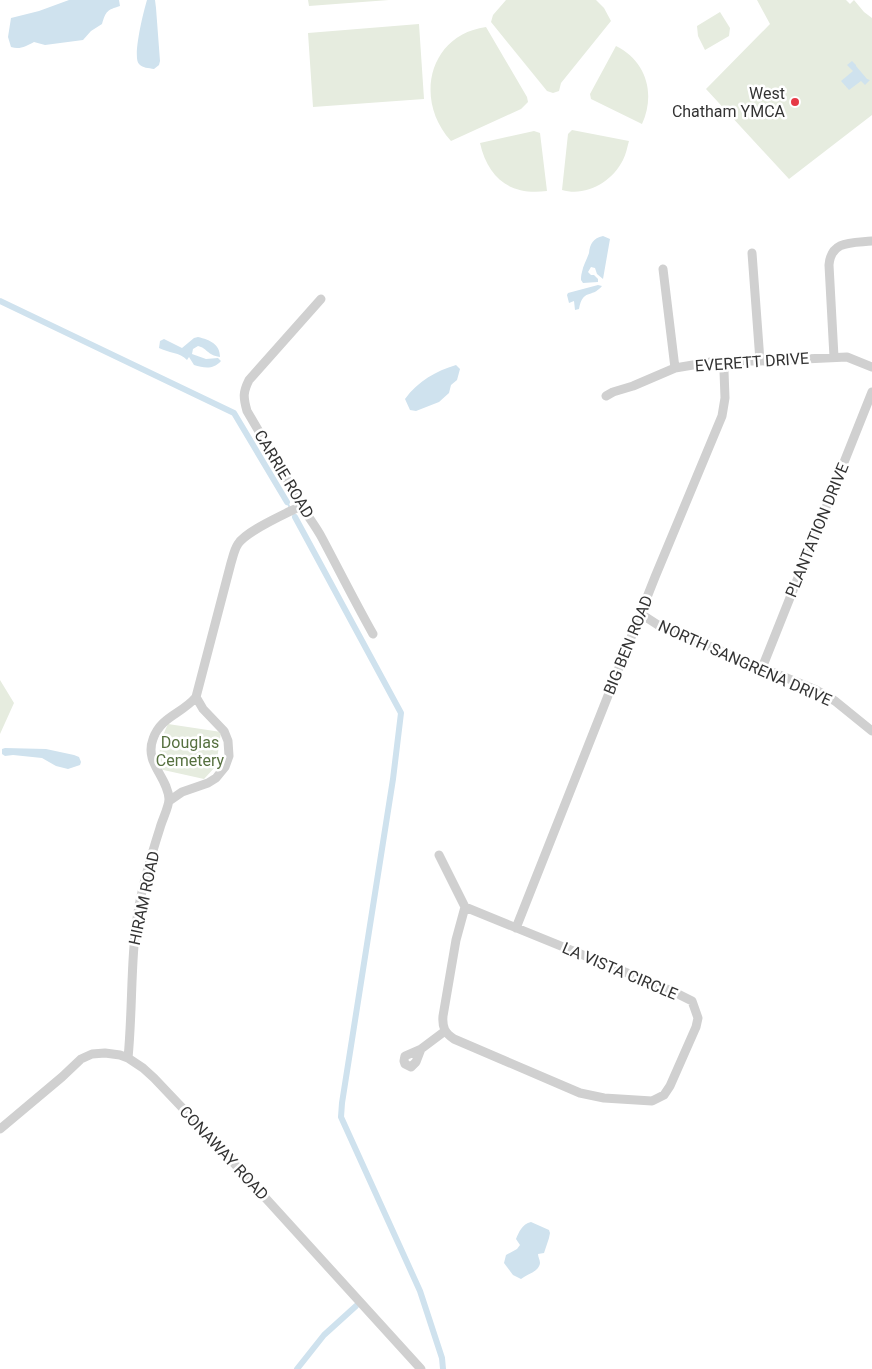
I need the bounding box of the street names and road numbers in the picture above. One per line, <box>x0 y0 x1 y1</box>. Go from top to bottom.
street label: EVERETT DRIVE <box>694 349 810 375</box>
street label: CARRIE ROAD <box>250 426 318 522</box>
street label: PLANTATION DRIVE <box>781 460 853 600</box>
street label: BIG BEN ROAD <box>599 593 657 697</box>
street label: NORTH SANGRENA DRIVE <box>655 616 835 710</box>
street label: HIRAM ROAD <box>125 849 163 947</box>
street label: LA VISTA CIRCLE <box>560 938 680 1004</box>
street label: CONAWAY ROAD <box>176 1102 272 1204</box>

